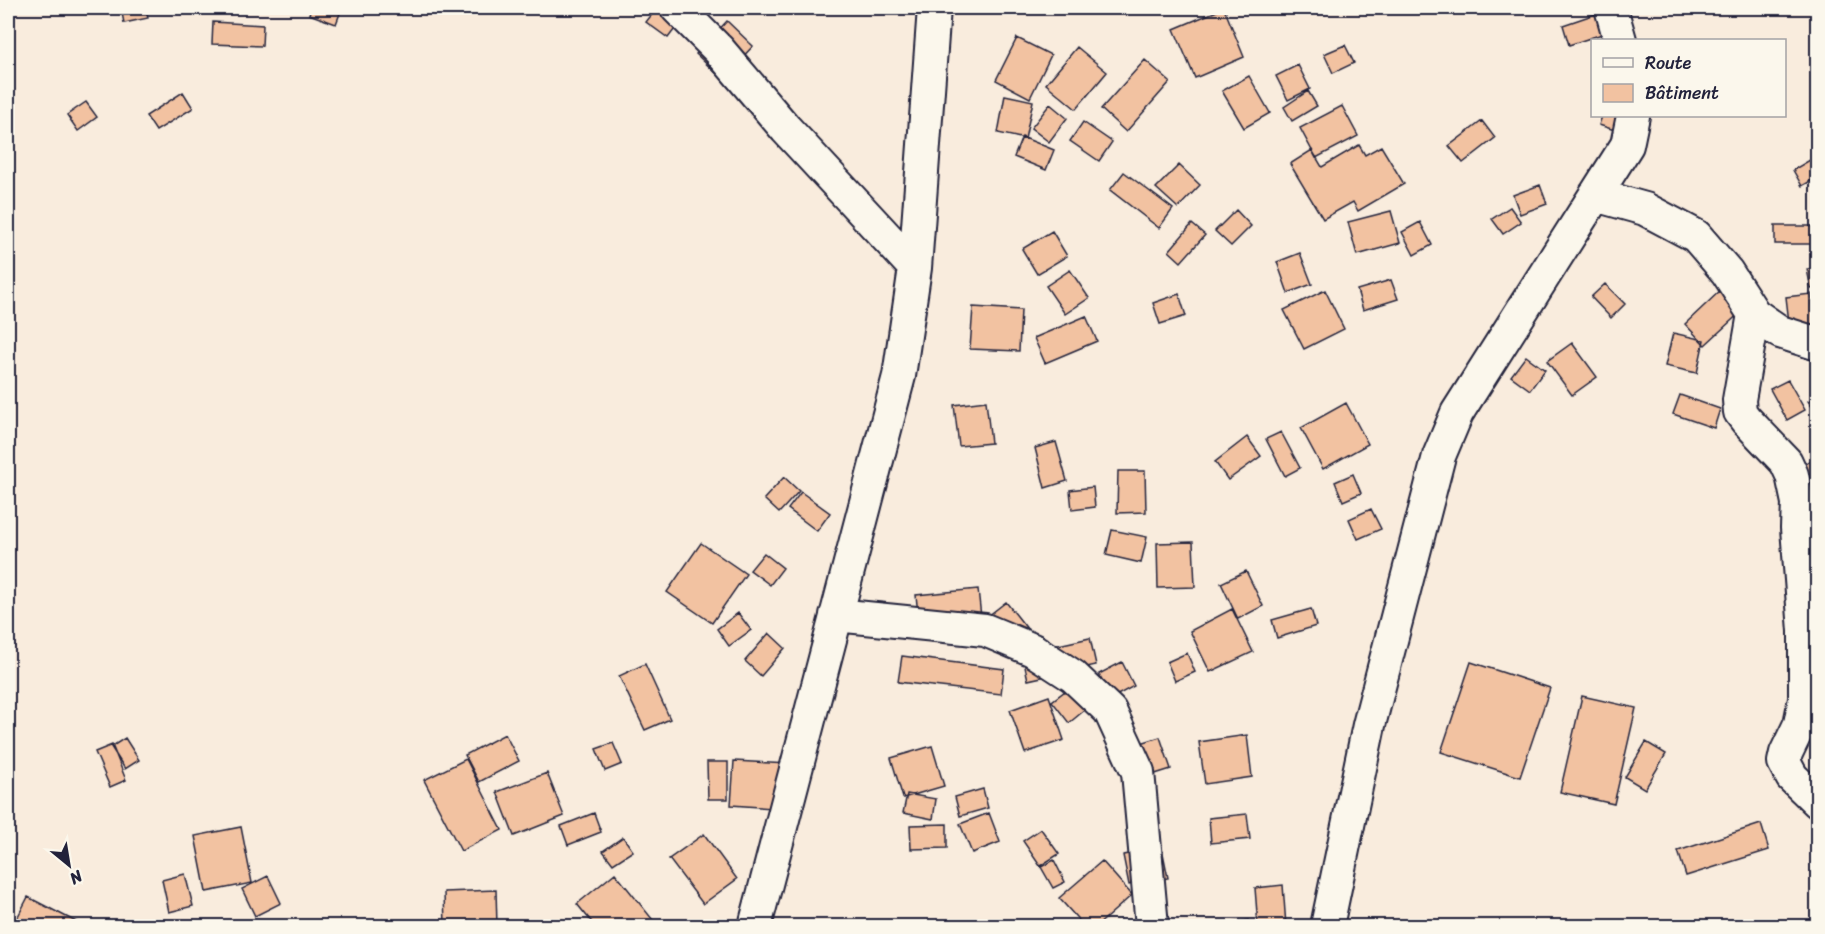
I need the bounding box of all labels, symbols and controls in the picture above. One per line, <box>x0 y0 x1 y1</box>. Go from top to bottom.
legend <box>1591 39 1786 117</box>
text: Route <box>1645 47 1692 79</box>
text: Bâtiment <box>1645 77 1719 109</box>
north arrow <box>39 835 99 895</box>
text: N <box>63 862 89 893</box>

